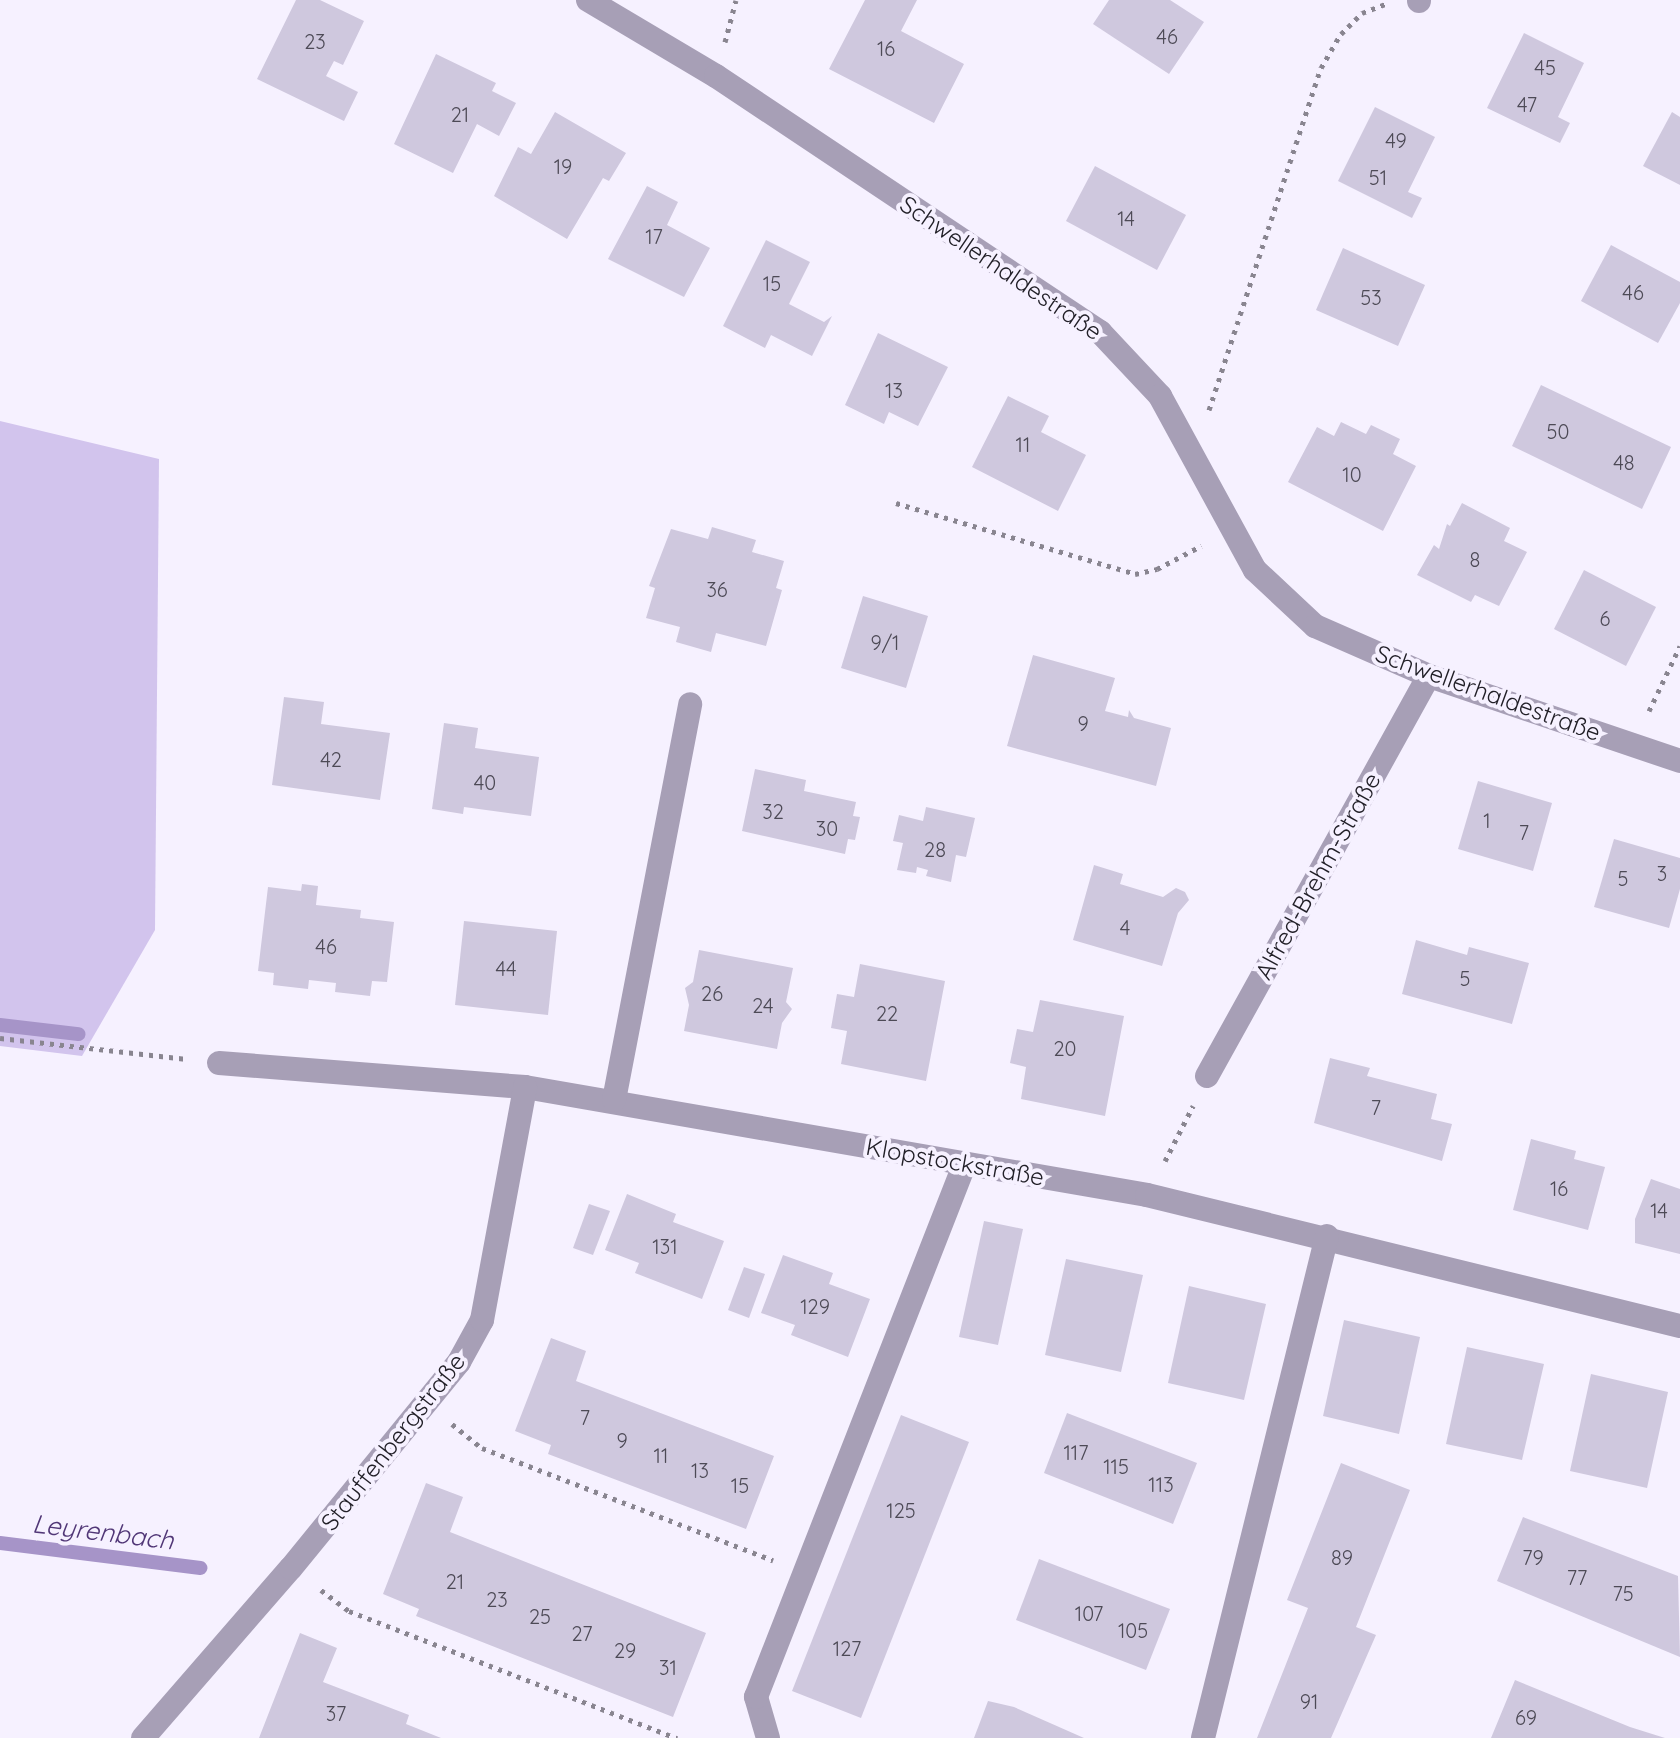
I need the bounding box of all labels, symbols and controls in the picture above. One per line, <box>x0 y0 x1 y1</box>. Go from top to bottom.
house number: 46 <box>1156 24 1178 48</box>
house number: 23 <box>304 29 326 53</box>
house number: 16 <box>877 36 895 60</box>
house number: 45 <box>1534 55 1556 79</box>
house number: 47 <box>1517 92 1537 116</box>
house number: 21 <box>451 102 469 126</box>
house number: 49 <box>1385 128 1407 152</box>
house number: 19 <box>554 154 572 178</box>
house number: 51 <box>1369 165 1387 189</box>
street label: Schwellerhaldestraße <box>895 190 1107 346</box>
house number: 14 <box>1117 206 1135 230</box>
house number: 17 <box>645 224 663 248</box>
house number: 15 <box>763 271 781 295</box>
house number: 46 <box>1622 280 1644 304</box>
house number: 53 <box>1360 285 1382 309</box>
house number: 13 <box>885 378 903 402</box>
house number: 50 <box>1547 419 1569 443</box>
house number: 11 <box>1016 432 1030 456</box>
house number: 48 <box>1613 450 1635 474</box>
house number: 10 <box>1342 462 1362 486</box>
house number: 8 <box>1470 547 1480 571</box>
house number: 36 <box>706 577 728 601</box>
house number: 6 <box>1600 606 1610 630</box>
house number: 9/1 <box>871 630 899 654</box>
street label: Schwellerhaldestraße <box>1372 639 1604 747</box>
house number: 9 <box>1077 711 1089 735</box>
house number: 42 <box>320 747 342 771</box>
street label: Alfred-Brehm-Straße <box>1249 768 1387 984</box>
house number: 40 <box>474 770 496 794</box>
house number: 32 <box>762 799 784 823</box>
house number: 1 <box>1483 808 1491 832</box>
house number: 30 <box>816 816 838 840</box>
house number: 7 <box>1519 820 1529 844</box>
house number: 28 <box>924 837 946 861</box>
house number: 3 <box>1657 861 1667 885</box>
house number: 5 <box>1618 866 1628 890</box>
house number: 4 <box>1120 915 1130 939</box>
house number: 46 <box>315 934 337 958</box>
house number: 44 <box>495 956 517 980</box>
house number: 5 <box>1460 966 1470 990</box>
house number: 26 <box>701 981 723 1005</box>
house number: 24 <box>752 993 774 1017</box>
house number: 22 <box>876 1001 898 1025</box>
house number: 20 <box>1054 1036 1076 1060</box>
house number: 7 <box>1371 1095 1381 1119</box>
street label: Klopstockstraße <box>864 1132 1046 1192</box>
house number: 16 <box>1550 1176 1568 1200</box>
house number: 14 <box>1650 1198 1668 1222</box>
house number: 131 <box>652 1234 678 1258</box>
house number: 129 <box>800 1294 830 1318</box>
street label: Stauffenbergstraße <box>315 1348 471 1536</box>
house number: 7 <box>580 1405 590 1429</box>
house number: 9 <box>616 1428 628 1452</box>
house number: 117 <box>1063 1440 1089 1464</box>
house number: 11 <box>654 1443 668 1467</box>
house number: 115 <box>1103 1454 1129 1478</box>
house number: 13 <box>691 1458 709 1482</box>
house number: 113 <box>1148 1472 1174 1496</box>
house number: 15 <box>731 1473 749 1497</box>
house number: 125 <box>886 1498 916 1522</box>
water label: Leyrenbach <box>31 1508 175 1556</box>
house number: 89 <box>1331 1545 1353 1569</box>
house number: 79 <box>1522 1545 1544 1569</box>
house number: 77 <box>1567 1565 1587 1589</box>
house number: 21 <box>446 1569 464 1593</box>
house number: 75 <box>1612 1581 1634 1605</box>
house number: 23 <box>486 1587 508 1611</box>
house number: 107 <box>1075 1601 1103 1625</box>
house number: 25 <box>529 1604 551 1628</box>
house number: 105 <box>1118 1618 1148 1642</box>
house number: 27 <box>572 1621 592 1645</box>
house number: 127 <box>833 1636 861 1660</box>
house number: 29 <box>614 1638 636 1662</box>
house number: 31 <box>659 1655 677 1679</box>
house number: 91 <box>1300 1689 1318 1713</box>
house number: 37 <box>326 1701 346 1725</box>
house number: 69 <box>1515 1705 1537 1729</box>

